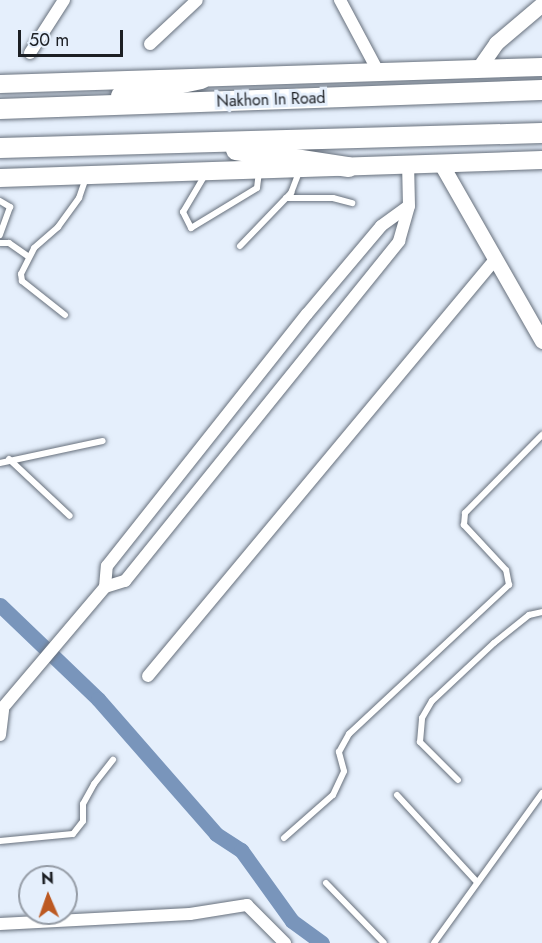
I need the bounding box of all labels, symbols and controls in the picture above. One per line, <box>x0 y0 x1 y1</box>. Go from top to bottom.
scale bar <box>21 18 126 56</box>
text: 50 m <box>29 27 69 53</box>
street label: Nakhon In Road <box>216 89 326 111</box>
north arrow <box>18 865 78 925</box>
text: N <box>41 867 54 890</box>

